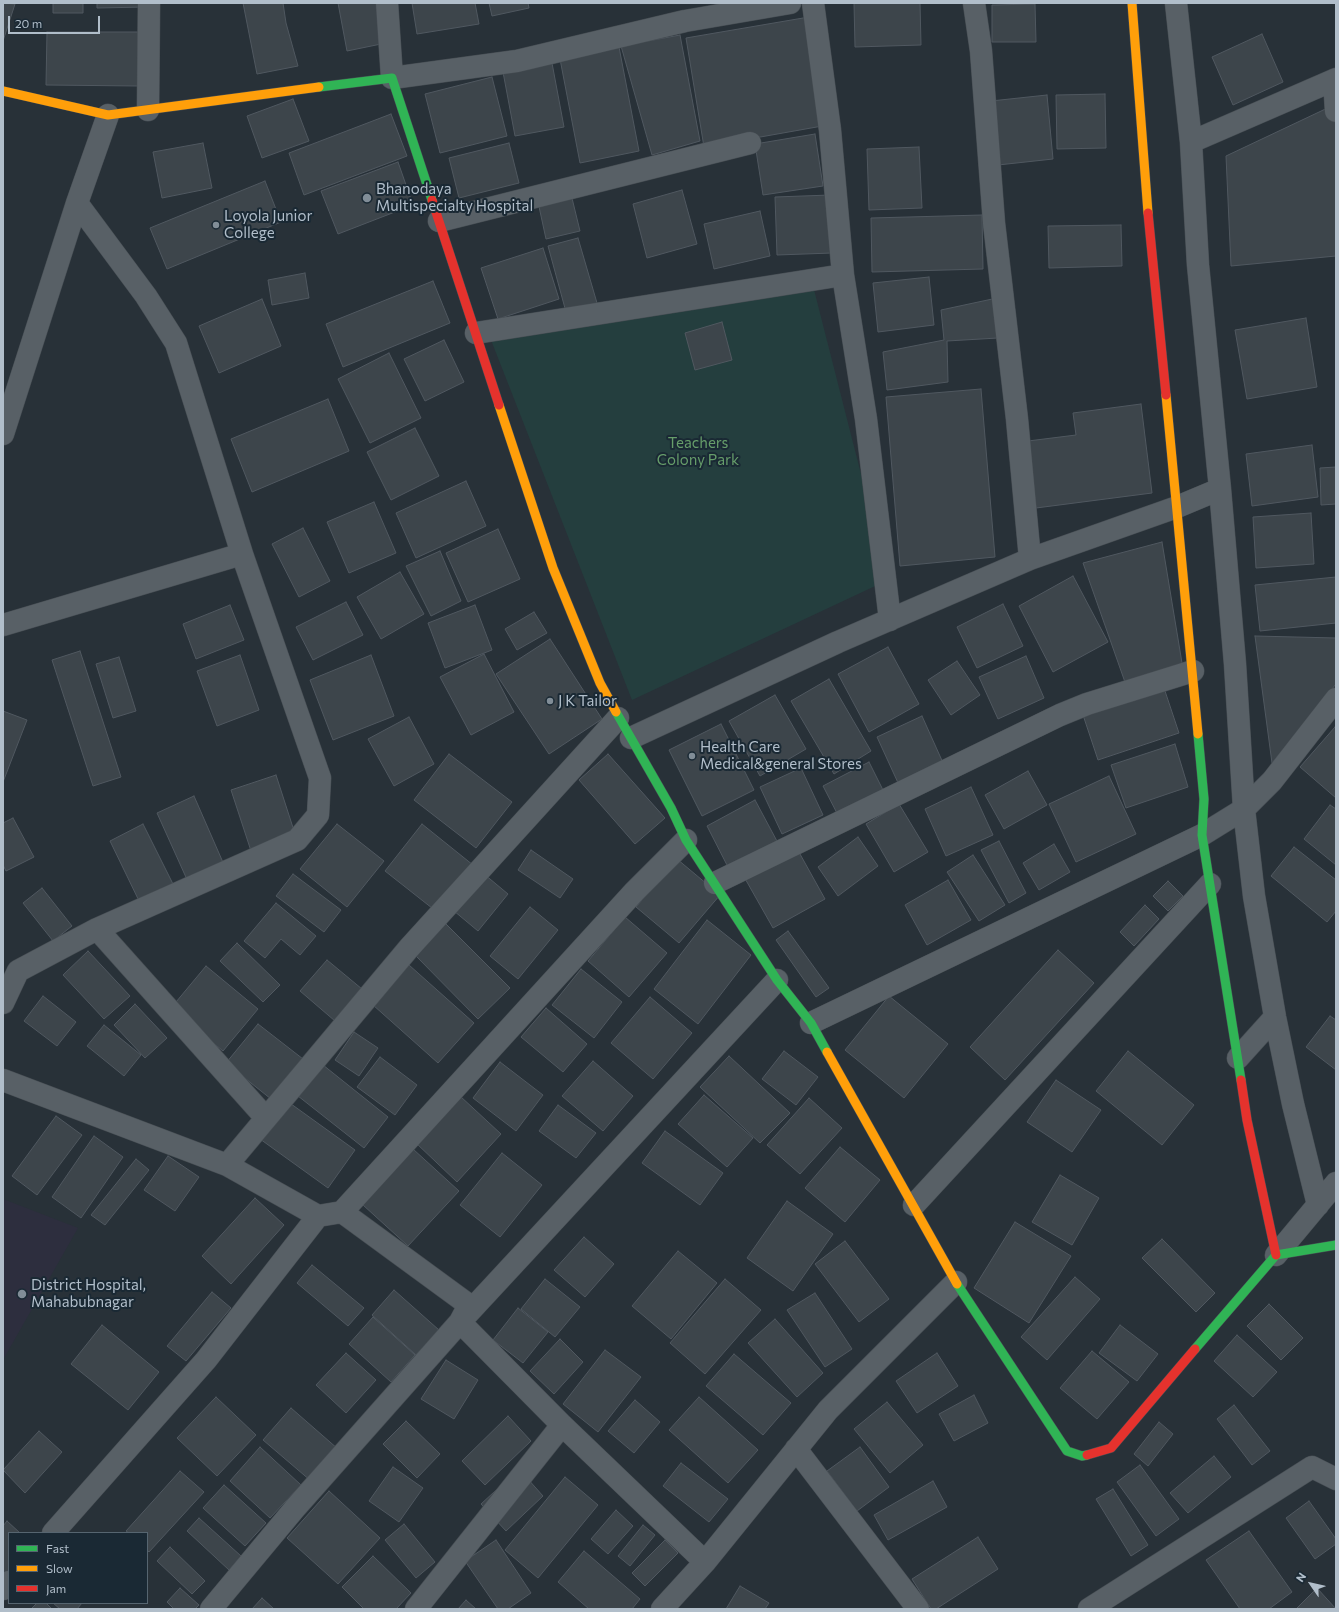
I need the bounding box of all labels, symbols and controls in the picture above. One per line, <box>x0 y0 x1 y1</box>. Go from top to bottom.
scale bar <box>10 8 102 34</box>
text: 20 m <box>15 16 42 30</box>
place label: Bhanodaya Multispecialty Hospital <box>376 180 533 215</box>
marker: Bhanodaya Multispecialty Hospital <box>361 192 373 204</box>
place label: Loyola Junior College <box>224 207 312 242</box>
marker: Loyola Junior College <box>211 220 221 230</box>
park label: Teachers Colony Park <box>657 434 739 469</box>
place label: J K Tailor <box>558 692 617 710</box>
marker: J K Tailor <box>545 696 555 706</box>
place label: Health Care Medical&general Stores <box>700 738 862 773</box>
marker: Health Care Medical&general Stores <box>687 751 697 761</box>
place label: District Hospital, Mahabubnagar <box>31 1276 146 1311</box>
marker: District Hospital, Mahabubnagar <box>16 1288 28 1300</box>
legend <box>8 1532 148 1604</box>
text: Fast <box>46 1541 69 1555</box>
text: Slow <box>46 1561 73 1575</box>
north arrow <box>1291 1564 1331 1604</box>
text: N <box>1293 1570 1308 1584</box>
text: Jam <box>46 1581 66 1595</box>

